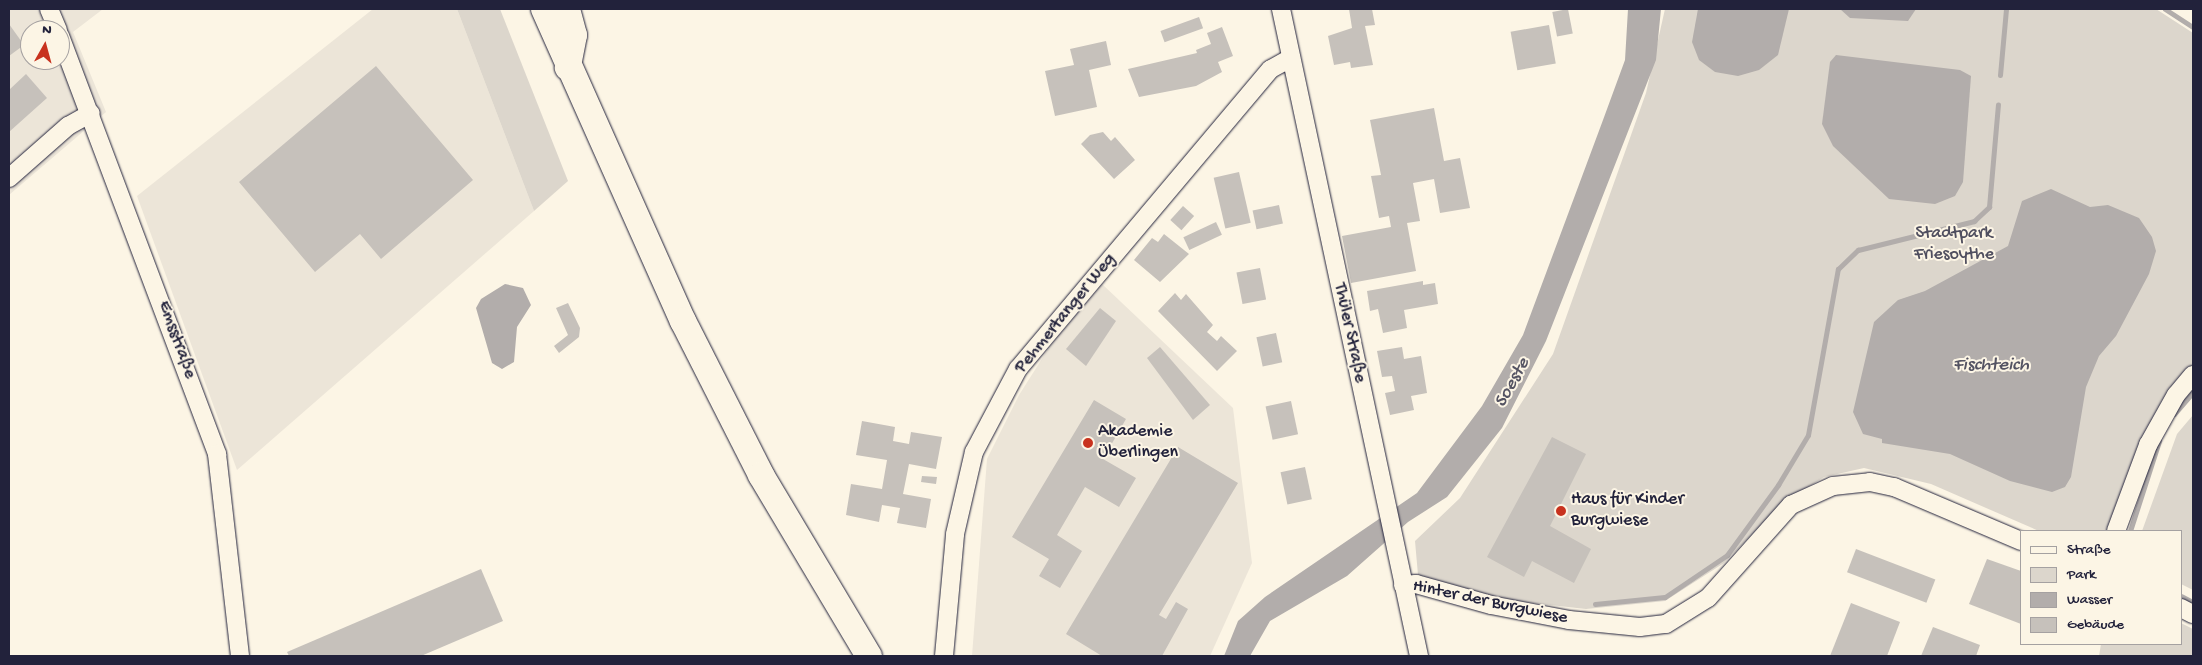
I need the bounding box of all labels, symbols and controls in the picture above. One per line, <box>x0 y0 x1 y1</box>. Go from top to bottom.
north arrow <box>20 20 70 70</box>
text: N <box>41 22 52 40</box>
park label: Stadtpark Friesoythe <box>1914 224 1994 266</box>
street label: Pehmertanger Weg <box>1011 250 1121 378</box>
street label: Thüler Straße <box>1328 281 1370 385</box>
street label: Emsstraße <box>152 298 200 382</box>
water label: Soeste <box>1490 354 1536 412</box>
water label: Fischteich <box>1953 355 2029 377</box>
place label: Akademie Überlingen <box>1098 422 1178 464</box>
marker: Akademie Überlingen <box>1082 437 1094 449</box>
place label: Haus für Kinder Burgwiese <box>1571 490 1684 532</box>
marker: Haus für Kinder Burgwiese <box>1555 505 1567 517</box>
legend <box>2020 530 2182 645</box>
text: Straße <box>2067 541 2111 559</box>
text: Park <box>2067 566 2096 584</box>
street label: Hinter der Burgwiese <box>1411 576 1569 630</box>
text: Wasser <box>2067 591 2112 609</box>
text: Gebäude <box>2067 616 2124 634</box>

